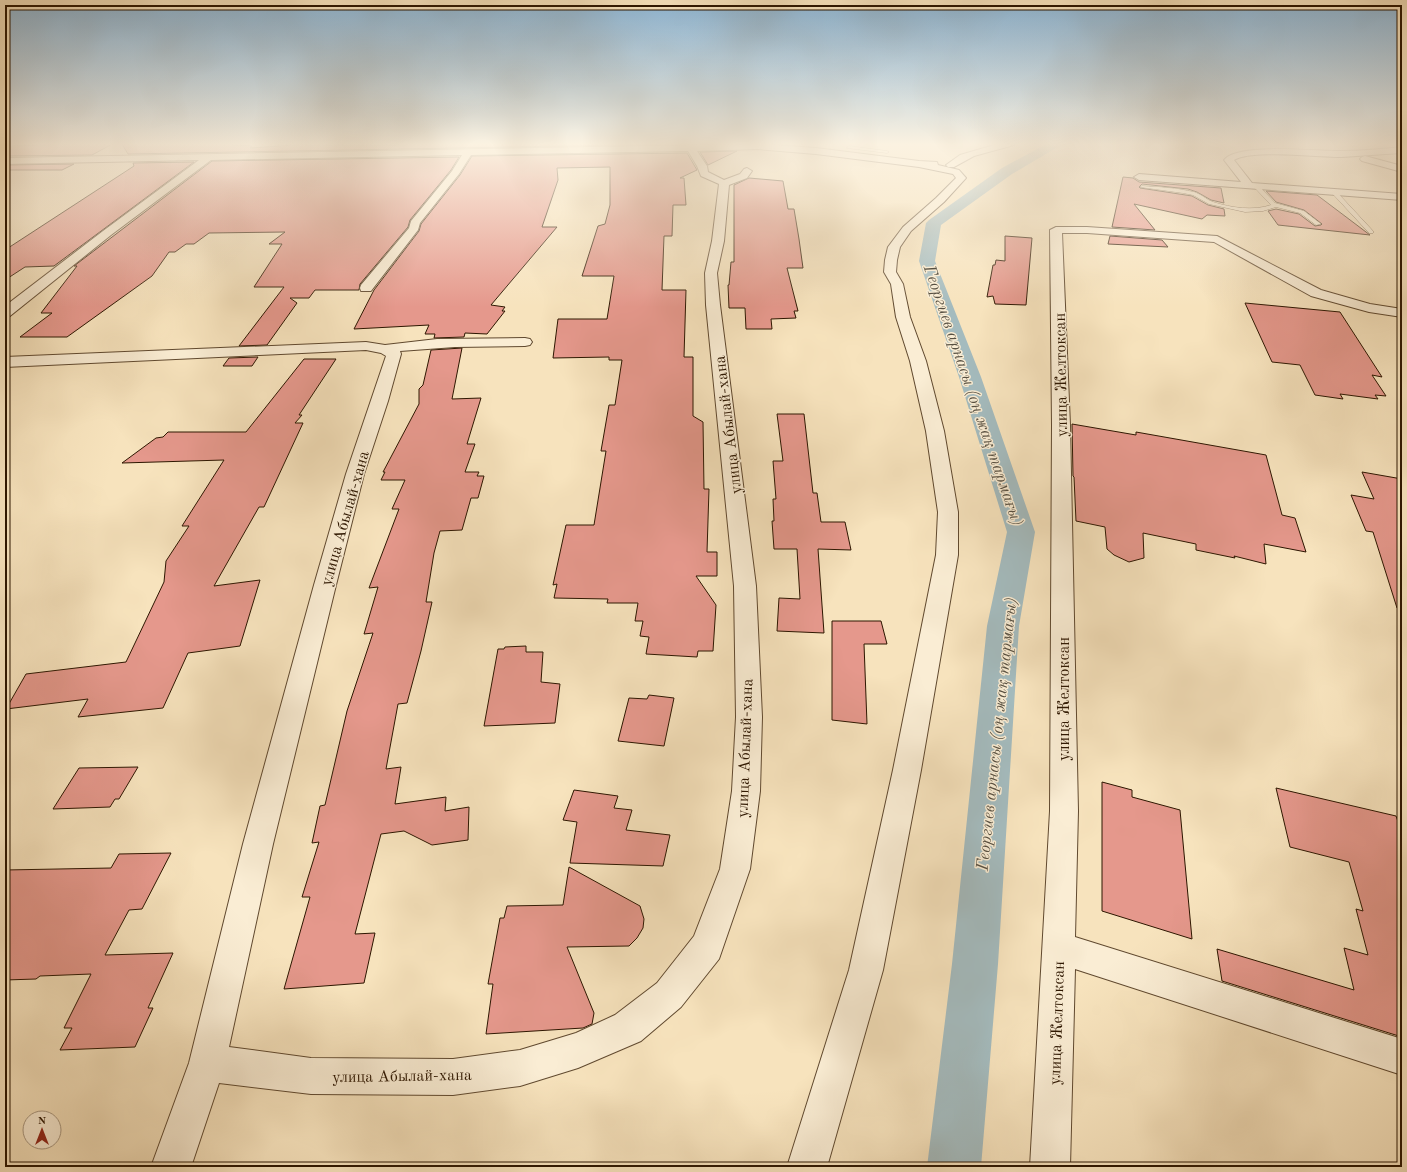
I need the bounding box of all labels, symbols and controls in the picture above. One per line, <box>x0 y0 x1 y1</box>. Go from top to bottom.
water label: Георгиев арнасы (оң жақ тармағы) <box>919 262 1025 528</box>
street label: улица Желтоксан <box>1053 313 1071 437</box>
street label: улица Абылай-хана <box>713 354 745 495</box>
street label: улица Абылай-хана <box>319 449 373 588</box>
water label: Георгиев арнасы (оң жақ тармағы) <box>975 597 1020 873</box>
street label: улица Желтоксан <box>1057 637 1073 761</box>
street label: улица Абылай-хана <box>736 678 756 818</box>
street label: улица Желтоксан <box>1048 961 1068 1085</box>
street label: улица Абылай-хана <box>332 1068 472 1086</box>
north arrow <box>22 1110 62 1150</box>
text: N <box>38 1116 47 1127</box>

